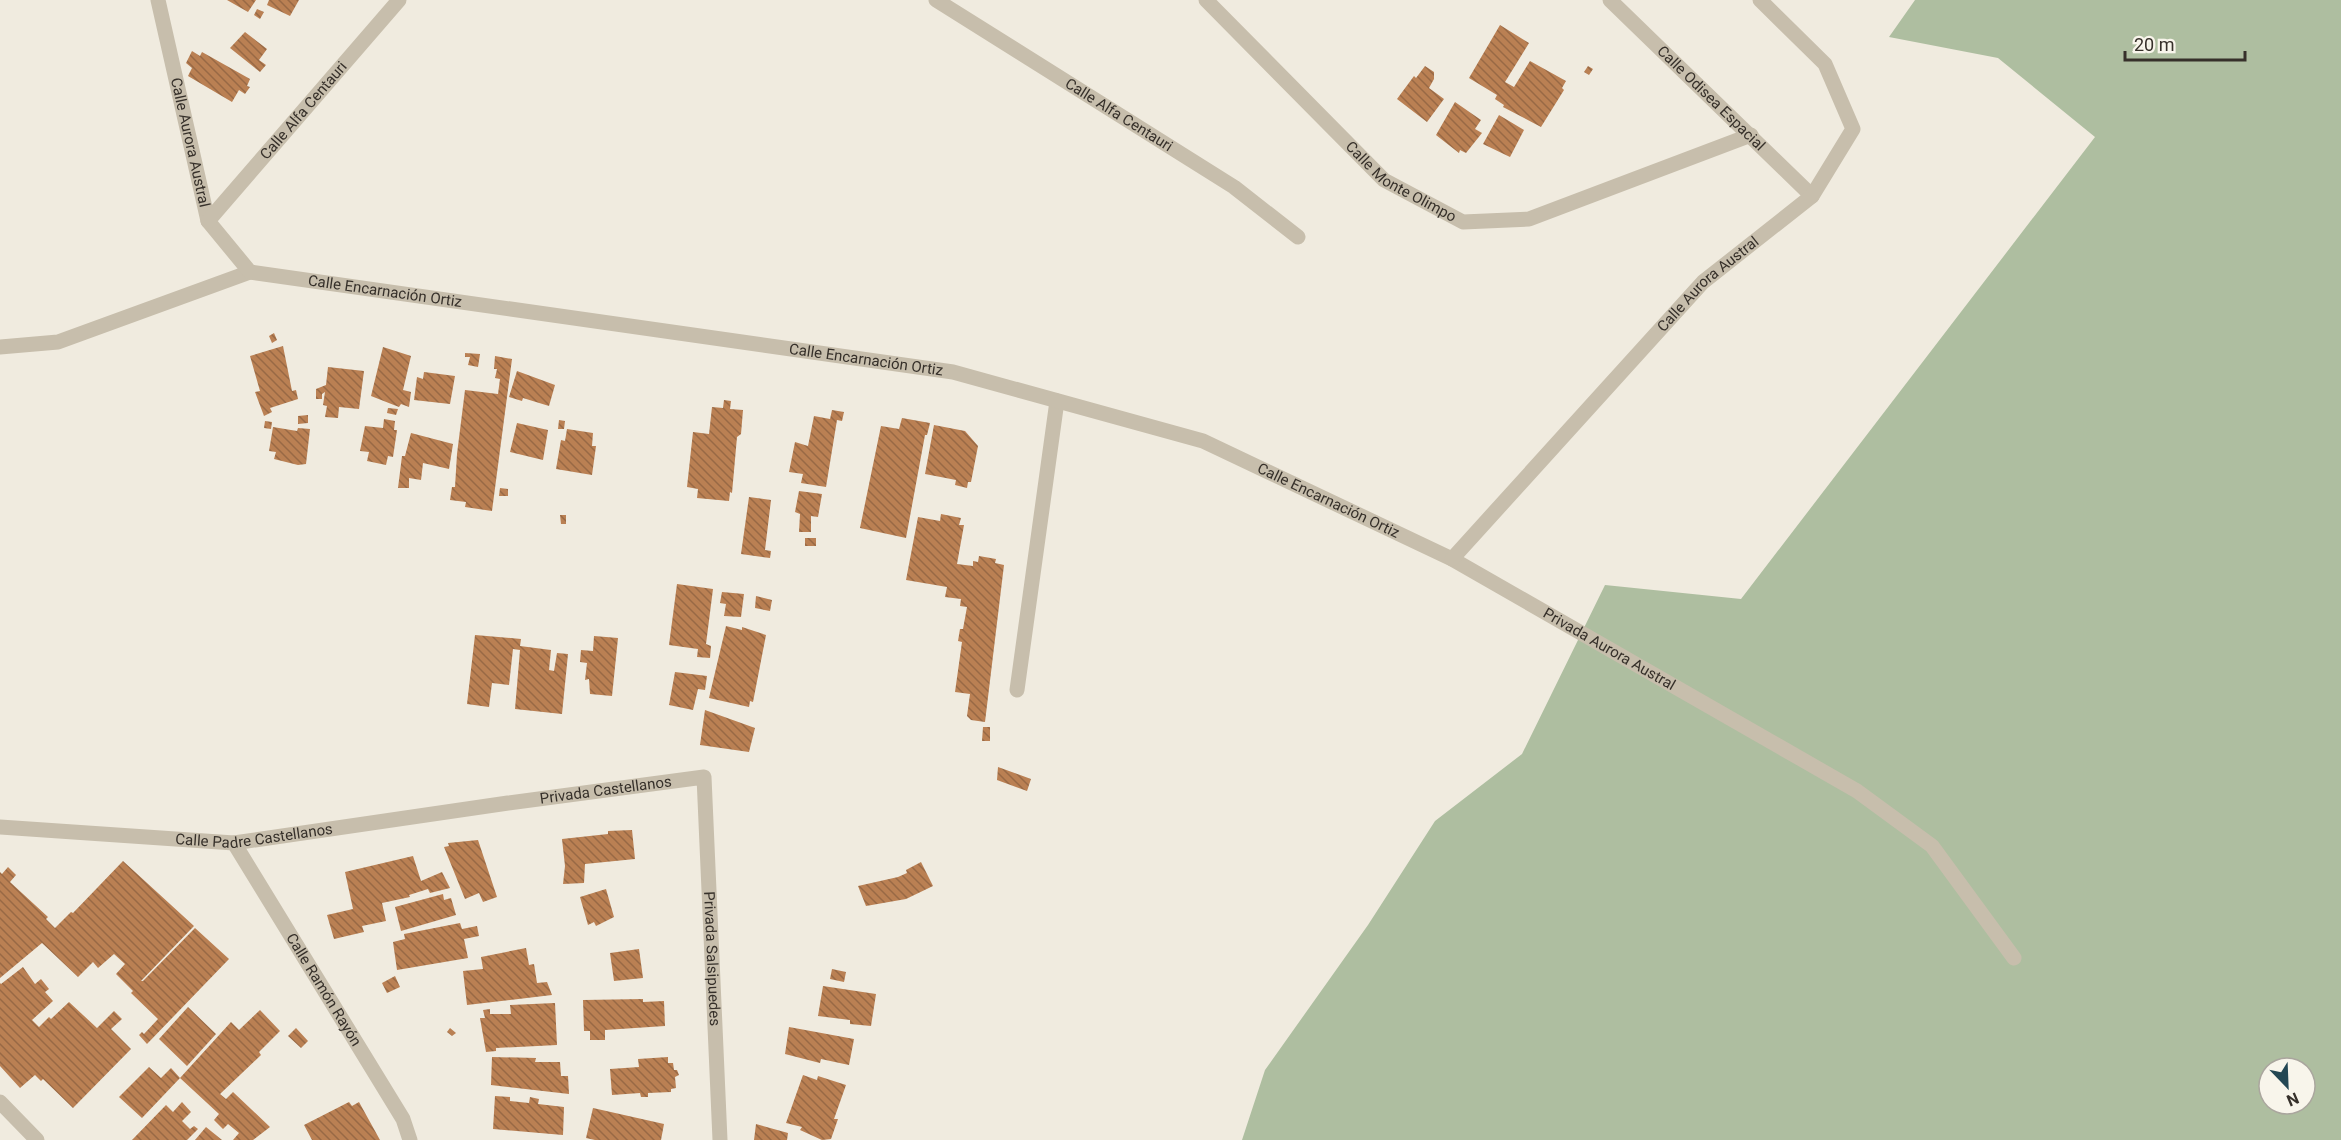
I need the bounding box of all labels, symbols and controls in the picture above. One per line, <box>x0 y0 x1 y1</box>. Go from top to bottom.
scale bar <box>2125 24 2245 62</box>
text: 20 m <box>2134 34 2174 55</box>
street label: Calle Odisea Espacial <box>1654 42 1769 155</box>
street label: Calle Alfa Centauri <box>256 58 351 163</box>
street label: Calle Alfa Centauri <box>1062 74 1176 155</box>
street label: Calle Aurora Austral <box>167 76 214 209</box>
street label: Calle Monte Olimpo <box>1342 138 1459 226</box>
street label: Calle Aurora Austral <box>1653 233 1762 335</box>
street label: Calle Encarnación Ortiz <box>307 271 463 311</box>
street label: Calle Encarnación Ortiz <box>788 340 944 379</box>
street label: Calle Encarnación Ortiz <box>1255 459 1403 542</box>
street label: Privada Aurora Austral <box>1540 604 1679 694</box>
street label: Privada Castellanos <box>539 772 673 808</box>
street label: Calle Padre Castellanos <box>175 820 334 853</box>
street label: Privada Salsipuedes <box>700 891 724 1026</box>
street label: Calle Ramón Rayón <box>282 930 365 1050</box>
north arrow <box>2257 1056 2317 1116</box>
text: N <box>2284 1088 2302 1110</box>

